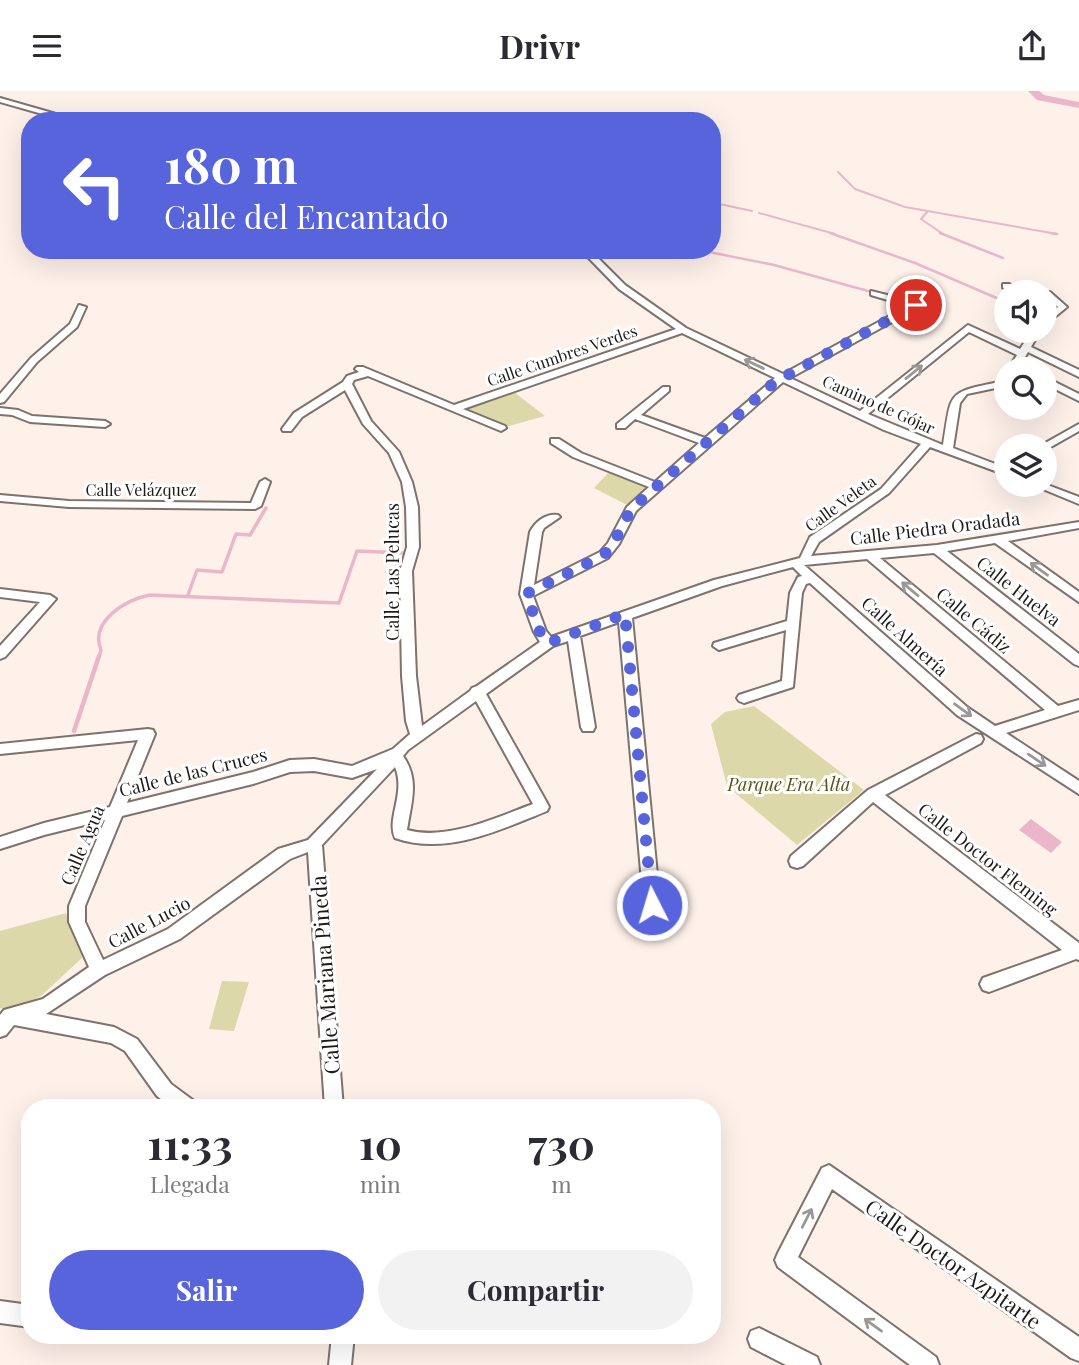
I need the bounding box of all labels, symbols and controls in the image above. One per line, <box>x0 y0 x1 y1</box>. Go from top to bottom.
text: Drivr <box>499 24 580 67</box>
icon: menu <box>28 27 66 65</box>
icon: share <box>1013 27 1051 65</box>
text: 180 m <box>164 131 298 196</box>
icon: left <box>49 140 140 231</box>
text: Calle del Encantado <box>164 194 449 237</box>
pin <box>886 275 946 335</box>
map controls <box>994 280 1057 497</box>
button: sound <box>994 280 1057 343</box>
icon: arrive <box>897 286 935 324</box>
street label: Calle Cumbres Verdes <box>484 319 640 391</box>
one-way arrow <box>744 357 765 370</box>
button: search <box>994 357 1057 420</box>
one-way arrow <box>904 364 922 379</box>
street label: Camino de Gójar <box>819 370 939 438</box>
button: layers <box>994 434 1057 497</box>
street label: Calle Veleta <box>800 470 880 536</box>
street label: Calle Velázquez <box>86 479 197 500</box>
street label: Calle Las Pelucas <box>380 503 404 641</box>
street label: Calle Piedra Oradada <box>849 506 1021 550</box>
street label: Calle Huelva <box>972 550 1066 632</box>
one-way arrow <box>1029 562 1048 577</box>
one-way arrow <box>901 582 919 597</box>
street label: Calle Cádiz <box>932 582 1016 658</box>
street label: Calle Almería <box>857 591 953 681</box>
one-way arrow <box>953 703 972 718</box>
street label: Calle de las Cruces <box>116 742 270 802</box>
one-way arrow <box>1027 752 1046 767</box>
park label: Parque Era Alta <box>727 772 850 796</box>
street label: Calle Doctor Fleming <box>913 797 1063 921</box>
street label: Calle Agua <box>54 801 110 889</box>
position arrow <box>615 868 689 942</box>
street label: Calle Mariana Pineda <box>303 874 345 1075</box>
street label: Calle Lucio <box>104 890 194 954</box>
text: 11:33 <box>147 1115 233 1171</box>
text: 10 <box>359 1115 402 1171</box>
text: 730 <box>528 1115 595 1171</box>
text: Llegada <box>150 1168 230 1199</box>
text: min <box>360 1168 401 1199</box>
text: m <box>551 1168 572 1199</box>
street label: Calle Doctor Azpitarte <box>860 1192 1048 1334</box>
one-way arrow <box>801 1208 815 1229</box>
button: Salir <box>49 1250 364 1330</box>
button: Compartir <box>378 1250 693 1330</box>
one-way arrow <box>864 1318 883 1332</box>

